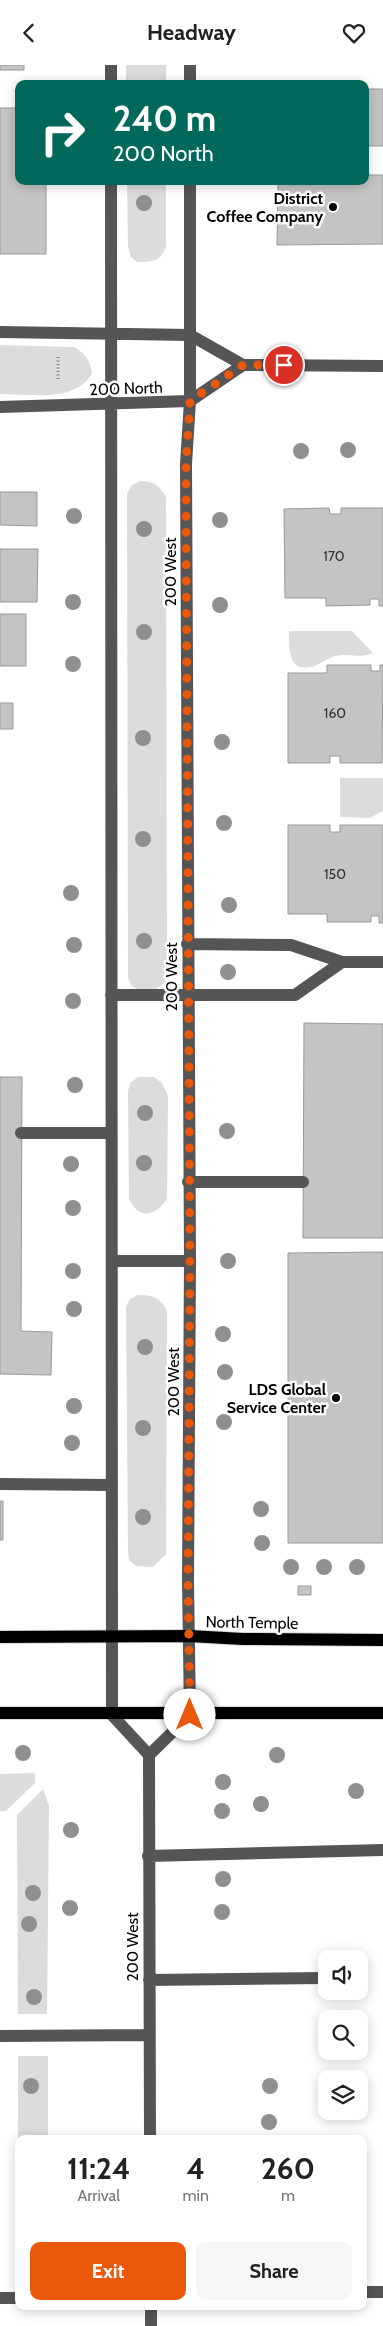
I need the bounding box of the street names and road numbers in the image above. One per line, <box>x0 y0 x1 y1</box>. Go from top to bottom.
street label: 200 North <box>89 378 163 399</box>
street label: 200 West <box>161 537 180 607</box>
street label: 200 West <box>162 942 181 1012</box>
street label: 200 West <box>164 1347 183 1417</box>
street label: North Temple <box>205 1612 299 1633</box>
street label: 200 West <box>123 1912 142 1982</box>

